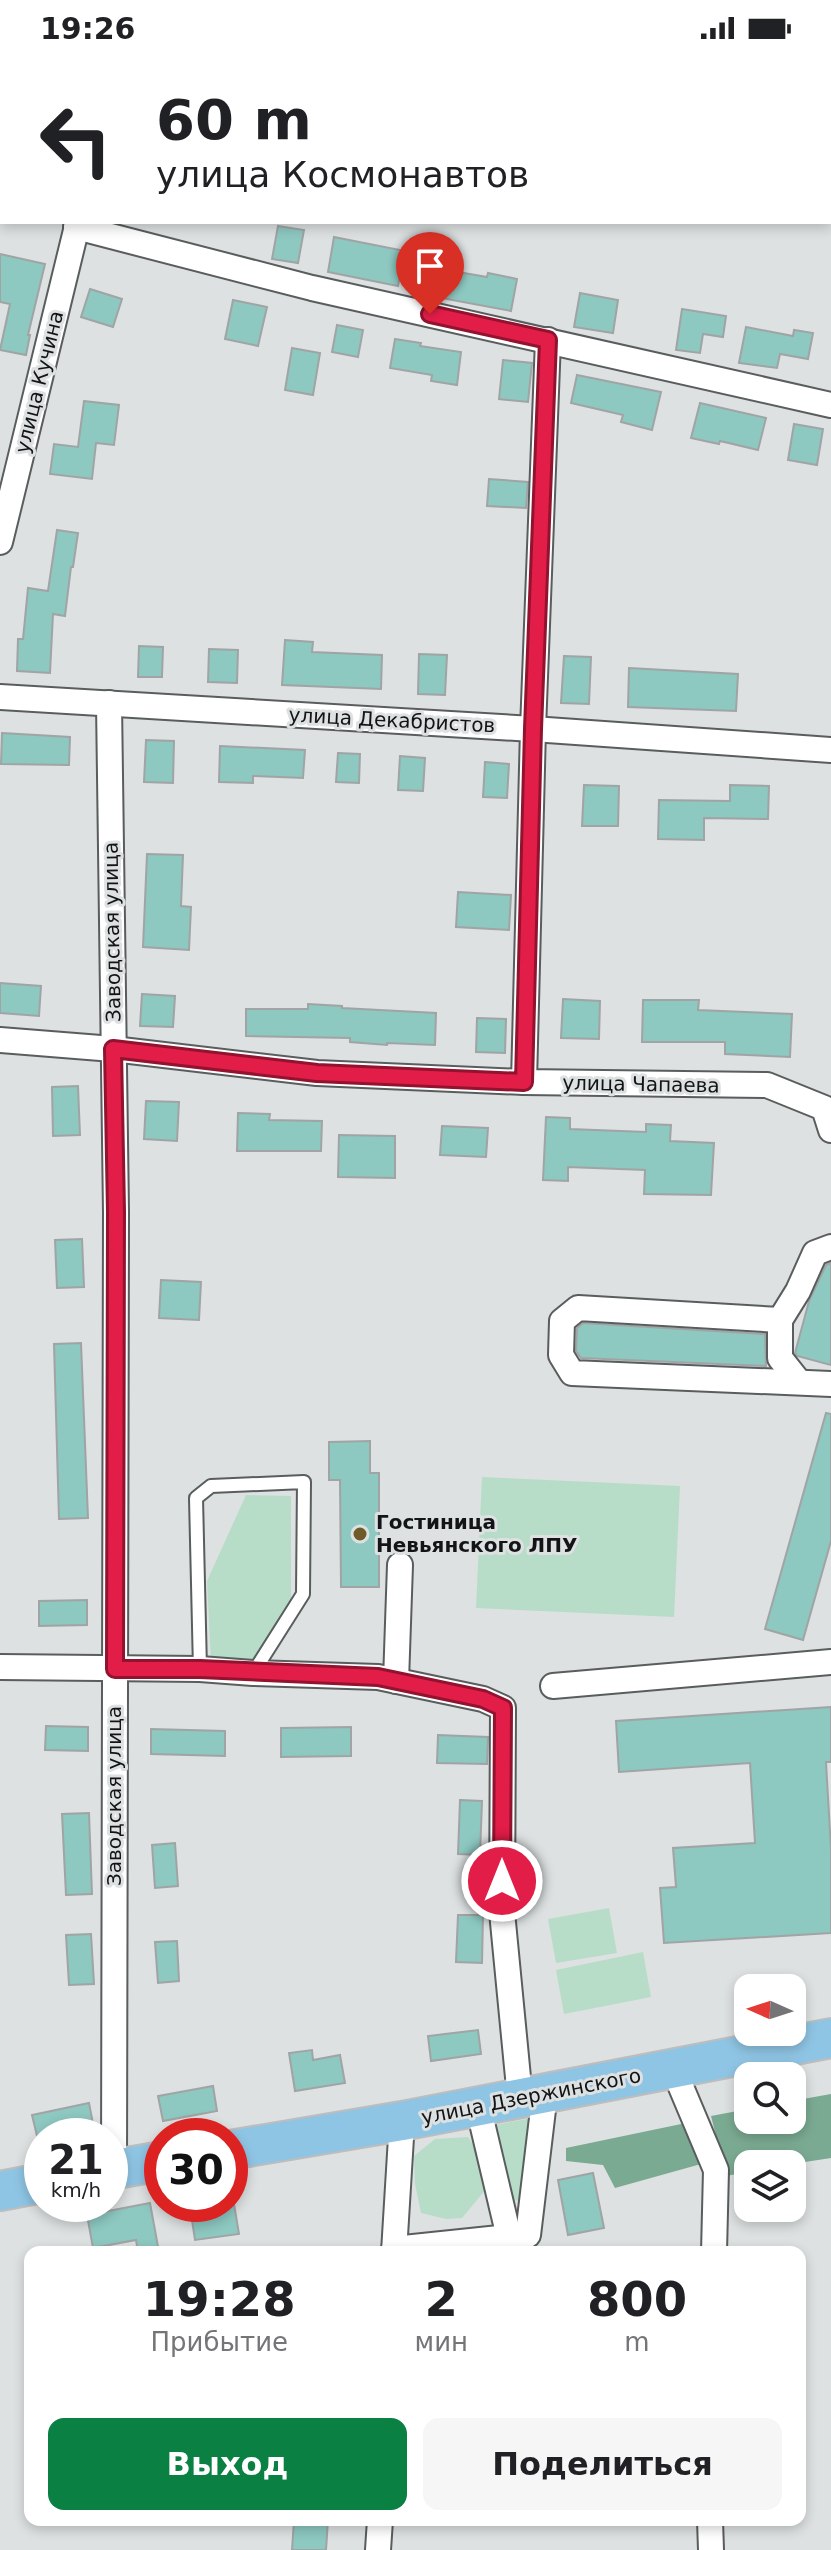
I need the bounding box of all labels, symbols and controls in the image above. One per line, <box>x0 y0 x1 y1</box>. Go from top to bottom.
text: 19:26 <box>40 11 136 46</box>
text: 60 m <box>156 87 312 152</box>
icon: left <box>24 88 128 192</box>
text: улица Космонавтов <box>156 154 529 195</box>
pin <box>396 232 464 314</box>
icon: arrive <box>408 244 452 288</box>
street label: улица Кучина <box>10 308 68 456</box>
street label: улица Декабристов <box>288 703 496 737</box>
street label: Заводская улица <box>98 842 126 1022</box>
street label: улица Чапаева <box>562 1071 720 1097</box>
place label: Гостиница Невьянского ЛПУ <box>376 1510 577 1557</box>
marker: Гостиница Невьянского ЛПУ <box>351 1525 369 1543</box>
street label: Заводская улица <box>102 1706 126 1886</box>
position arrow <box>460 1839 544 1923</box>
north arrow <box>734 1974 806 2046</box>
map controls <box>734 1974 806 2222</box>
button: search <box>734 2062 806 2134</box>
street label: улица Дзержинского <box>419 2063 643 2129</box>
speed limit sign: 30 <box>144 2118 248 2222</box>
text: 21 <box>48 2137 104 2183</box>
button: layers <box>734 2150 806 2222</box>
text: km/h <box>51 2178 101 2202</box>
text: 19:28 <box>143 2271 296 2327</box>
text: 2 <box>425 2271 458 2327</box>
text: 800 <box>587 2271 687 2327</box>
text: Прибытие <box>150 2327 288 2357</box>
text: мин <box>415 2327 468 2357</box>
text: m <box>624 2327 650 2357</box>
button: Выход <box>48 2418 407 2510</box>
button: Поделиться <box>423 2418 782 2510</box>

